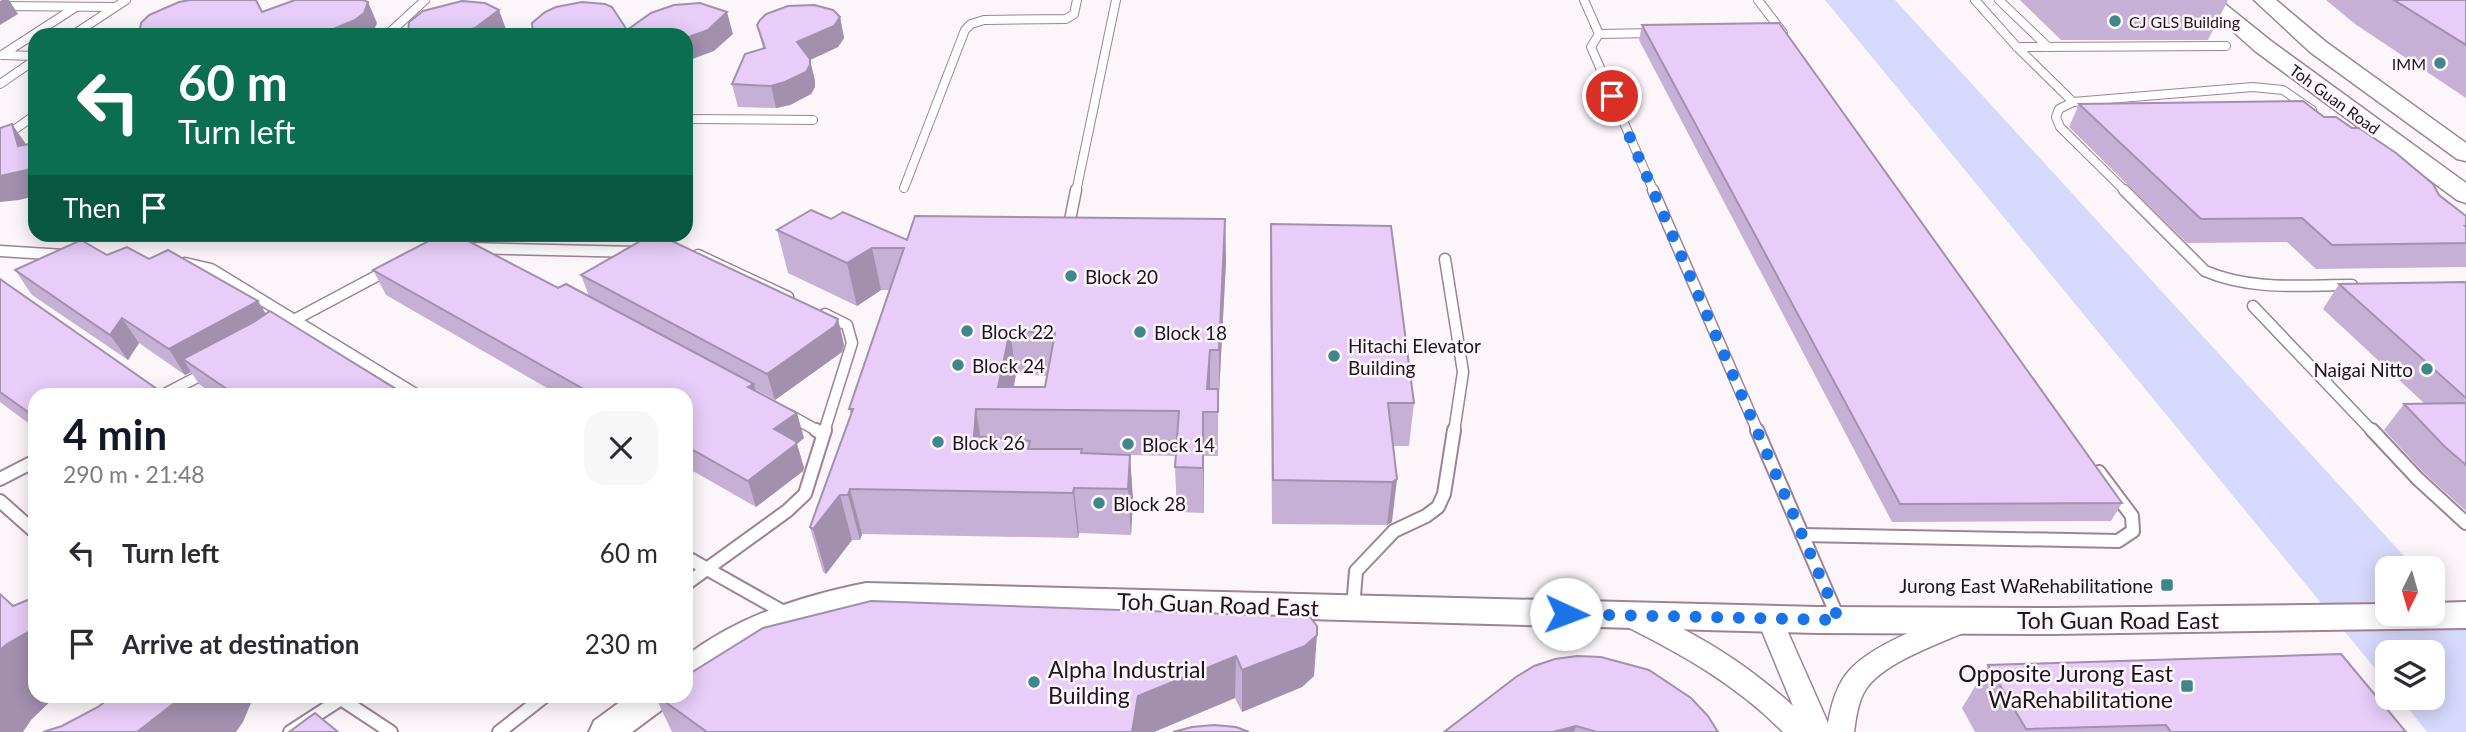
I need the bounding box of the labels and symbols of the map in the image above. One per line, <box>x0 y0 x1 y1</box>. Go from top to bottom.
place label: CJ GLS Building <box>2129 12 2240 31</box>
marker: CJ GLS Building <box>2107 13 2123 29</box>
place label: IMM <box>2392 54 2426 73</box>
marker: IMM <box>2432 55 2448 71</box>
street label: Toh Guan Road <box>2286 60 2384 138</box>
pin <box>1582 66 1642 126</box>
place label: Block 20 <box>1085 265 1158 288</box>
marker: Block 20 <box>1063 268 1079 284</box>
place label: Block 22 <box>981 320 1054 343</box>
place label: Block 18 <box>1154 321 1227 344</box>
marker: Block 22 <box>959 323 975 339</box>
marker: Block 18 <box>1132 324 1148 340</box>
place label: Hitachi Elevator Building <box>1348 334 1481 379</box>
marker: Hitachi Elevator Building <box>1326 348 1342 364</box>
place label: Block 24 <box>972 354 1045 377</box>
marker: Block 24 <box>950 357 966 373</box>
place label: Naigai Nitto <box>2313 358 2413 381</box>
marker: Naigai Nitto <box>2419 361 2435 377</box>
place label: Block 26 <box>952 431 1025 454</box>
place label: Block 14 <box>1142 433 1215 456</box>
marker: Block 26 <box>930 434 946 450</box>
marker: Block 14 <box>1120 436 1136 452</box>
place label: Block 28 <box>1113 492 1186 515</box>
marker: Block 28 <box>1091 495 1107 511</box>
north arrow <box>2375 556 2445 626</box>
place label: Jurong East WaRehabilitatione <box>1899 574 2153 597</box>
position arrow <box>1529 577 1603 651</box>
marker: Jurong East WaRehabilitatione <box>2159 577 2175 593</box>
street label: Toh Guan Road East <box>1117 586 1320 622</box>
street label: Toh Guan Road East <box>2017 606 2220 634</box>
place label: Alpha Industrial Building <box>1048 655 1206 709</box>
place label: Opposite Jurong East WaRehabilitatione <box>1958 659 2174 713</box>
marker: Alpha Industrial Building <box>1026 674 1042 690</box>
marker: Opposite Jurong East WaRehabilitatione <box>2179 678 2195 694</box>

